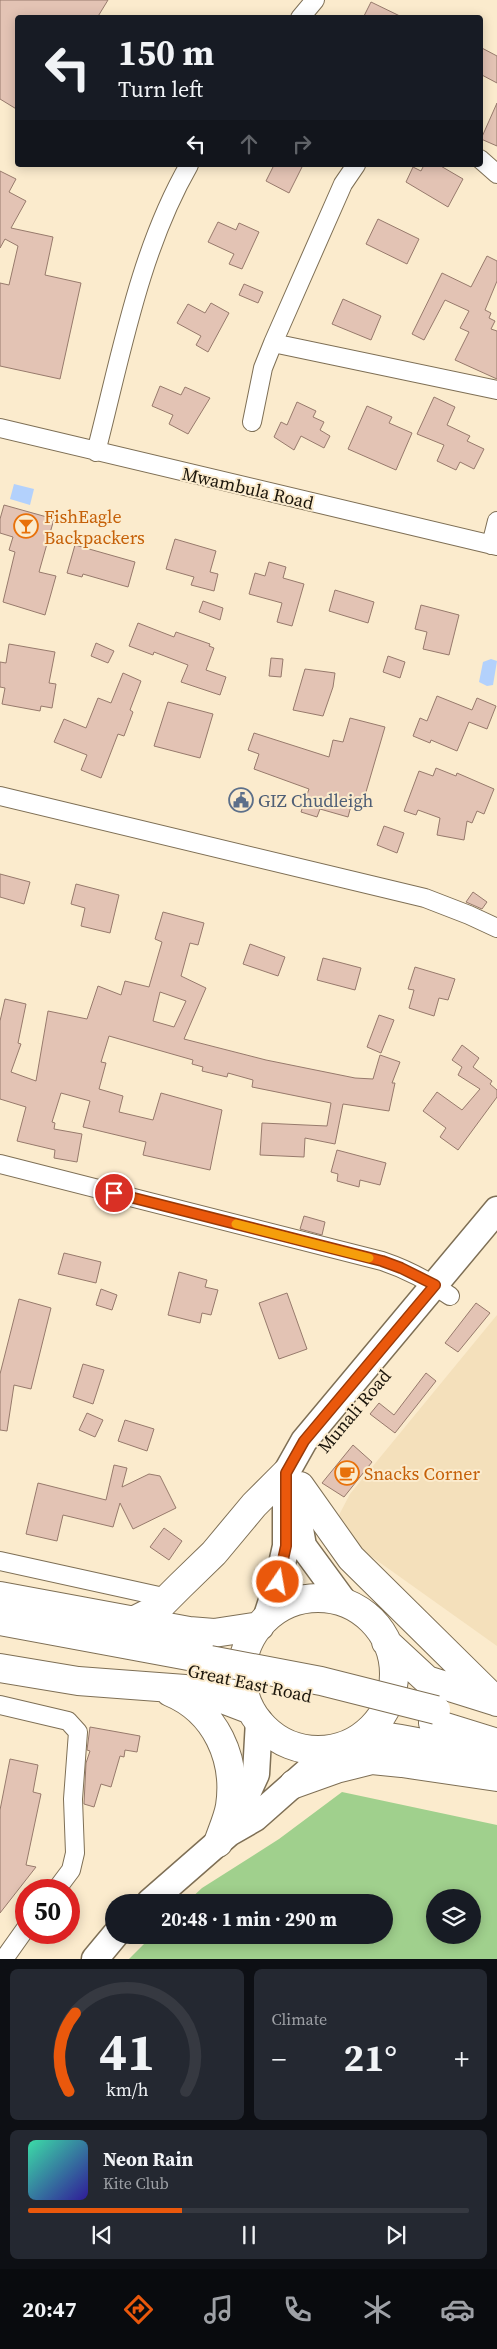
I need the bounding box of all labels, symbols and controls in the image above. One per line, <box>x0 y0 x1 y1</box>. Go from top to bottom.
text: 150 m <box>118 29 214 77</box>
icon: left <box>35 35 100 100</box>
text: Turn left <box>118 74 203 104</box>
icon: left <box>182 130 210 158</box>
icon: ahead <box>235 130 263 158</box>
icon: right <box>288 130 316 158</box>
street label: Mwambula Road <box>180 461 316 515</box>
place label: FishEagle Backpackers <box>44 504 145 550</box>
bar icon: FishEagle Backpackers <box>13 513 39 539</box>
public building icon: GIZ Chudleigh <box>228 787 254 813</box>
place label: GIZ Chudleigh <box>258 788 374 813</box>
pin <box>93 1172 135 1214</box>
icon: arrive <box>100 1179 128 1207</box>
street label: Munali Road <box>312 1364 396 1458</box>
cafe icon: Snacks Corner <box>334 1460 360 1486</box>
place label: Snacks Corner <box>364 1461 480 1486</box>
position arrow <box>251 1555 303 1607</box>
street label: Great East Road <box>185 1658 315 1708</box>
speed limit sign: 50 <box>15 1879 80 1944</box>
map controls <box>426 1889 481 1944</box>
button: layers <box>426 1889 481 1944</box>
text: 20:48 · 1 min · 290 m <box>161 1906 337 1932</box>
text: Climate <box>272 2008 327 2030</box>
text: 41 <box>99 2016 155 2087</box>
text: 21° <box>343 2032 397 2084</box>
text: − <box>272 2040 286 2078</box>
text: + <box>454 2040 469 2078</box>
text: km/h <box>105 2077 148 2102</box>
text: Neon Rain <box>103 2146 193 2172</box>
text: Kite Club <box>103 2172 169 2194</box>
icon: previous <box>88 2221 116 2249</box>
icon: pause <box>235 2221 263 2249</box>
icon: next <box>382 2221 410 2249</box>
icon: directions <box>121 2292 156 2327</box>
icon: music <box>201 2292 236 2327</box>
icon: phone <box>280 2292 315 2327</box>
icon: climate <box>360 2292 395 2327</box>
icon: car <box>440 2292 475 2327</box>
text: 20:47 <box>22 2294 77 2324</box>

